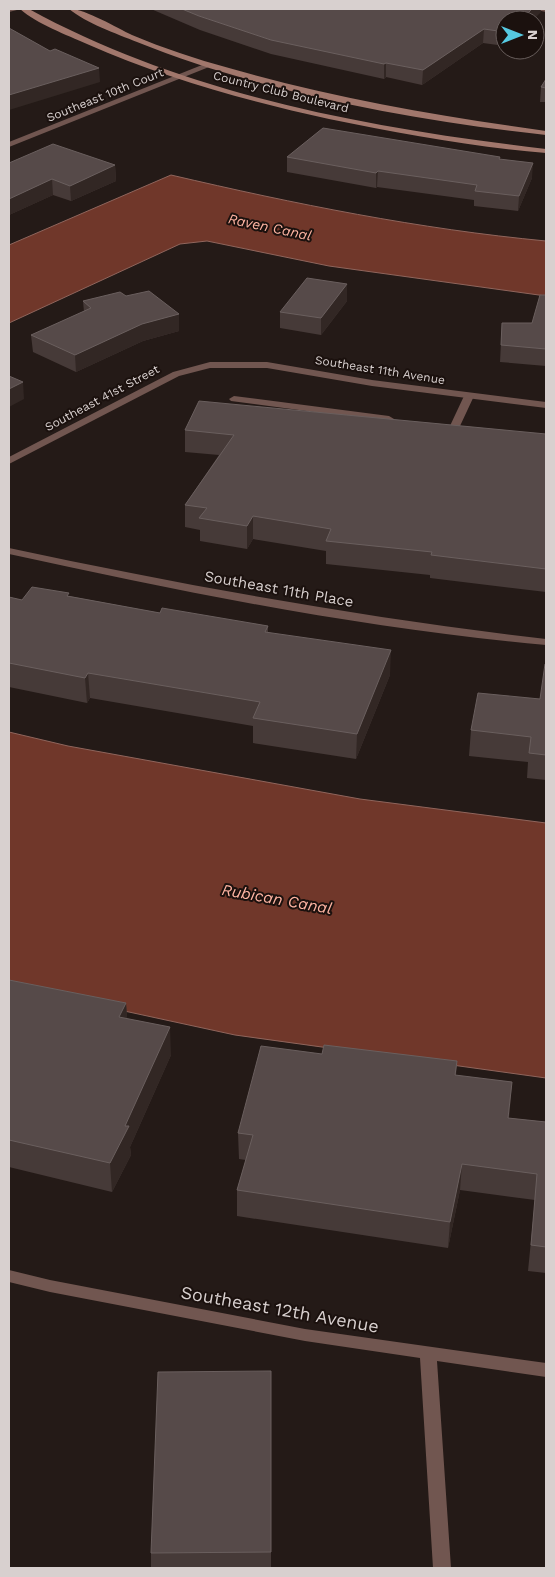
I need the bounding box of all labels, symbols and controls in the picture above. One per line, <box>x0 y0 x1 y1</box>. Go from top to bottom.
north arrow <box>495 10 545 60</box>
text: N <box>525 30 541 40</box>
street label: Southeast 10th Court <box>45 65 165 125</box>
street label: Country Club Boulevard <box>212 68 350 116</box>
water label: Raven Canal <box>227 210 313 244</box>
street label: Southeast 11th Avenue <box>314 353 446 387</box>
street label: Southeast 41st Street <box>43 362 161 434</box>
street label: Southeast 11th Place <box>203 567 355 611</box>
water label: Rubican Canal <box>220 880 334 918</box>
street label: Southeast 12th Avenue <box>179 1281 381 1337</box>

